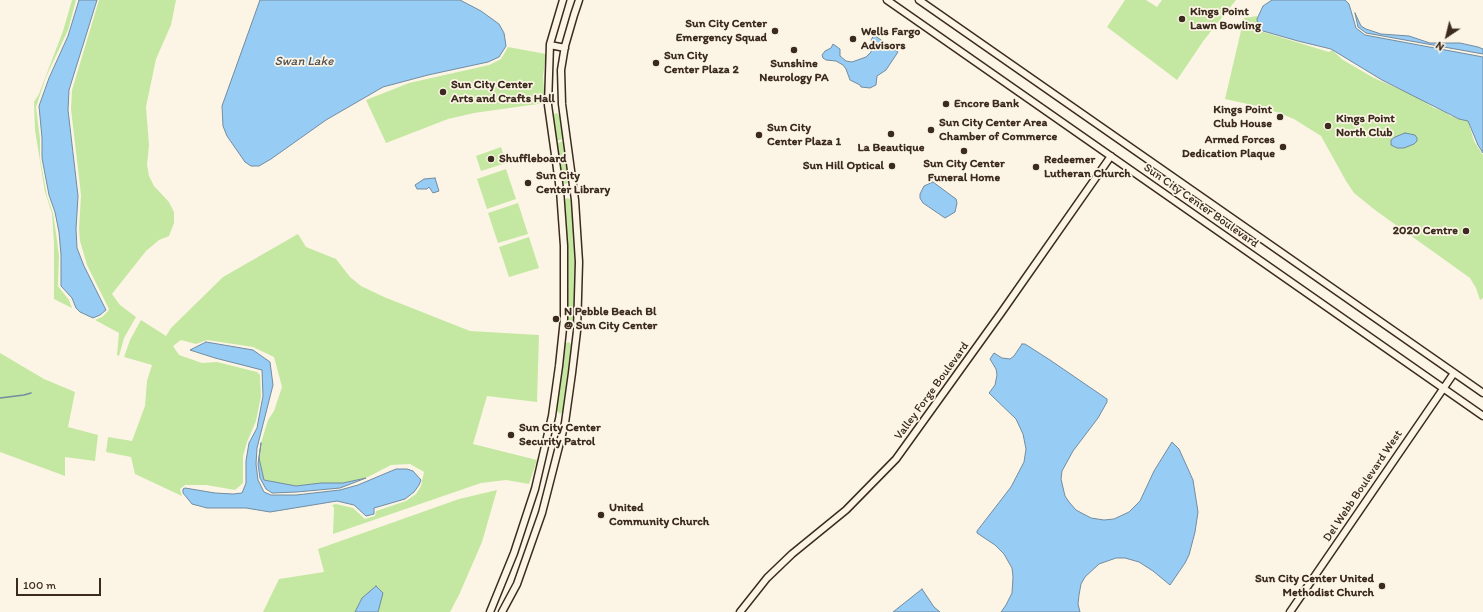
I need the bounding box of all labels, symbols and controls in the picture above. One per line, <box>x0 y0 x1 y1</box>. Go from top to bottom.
place label: Kings Point Lawn Bowling <box>1190 5 1261 33</box>
marker: Kings Point Lawn Bowling <box>1177 14 1187 24</box>
north arrow <box>1427 16 1467 56</box>
place label: Sun City Center Emergency Squad <box>676 17 767 45</box>
place label: Wells Fargo Advisors <box>861 25 920 53</box>
marker: Sun City Center Emergency Squad <box>770 26 780 36</box>
marker: Wells Fargo Advisors <box>848 34 858 44</box>
text: N <box>1433 39 1447 54</box>
marker: Sunshine Neurology PA <box>789 45 799 55</box>
place label: Sun City Center Plaza 2 <box>664 49 739 77</box>
water label: Swan Lake <box>275 54 333 70</box>
place label: Sunshine Neurology PA <box>759 57 829 85</box>
marker: Sun City Center Plaza 2 <box>651 58 661 68</box>
place label: Sun City Center Arts and Crafts Hall <box>451 78 555 106</box>
marker: Sun City Center Arts and Crafts Hall <box>438 87 448 97</box>
place label: Encore Bank <box>954 97 1019 111</box>
marker: Encore Bank <box>941 99 951 109</box>
place label: Kings Point Club House <box>1213 103 1272 131</box>
marker: Kings Point Club House <box>1275 112 1285 122</box>
place label: Kings Point North Club <box>1336 112 1395 140</box>
place label: Sun City Center Area Chamber of Commerce <box>939 116 1057 144</box>
place label: Sun City Center Plaza 1 <box>767 121 841 149</box>
marker: Kings Point North Club <box>1323 121 1333 131</box>
marker: Sun City Center Area Chamber of Commerce <box>926 125 936 135</box>
marker: La Beautique <box>886 129 896 139</box>
marker: Sun City Center Plaza 1 <box>754 130 764 140</box>
place label: Armed Forces Dedication Plaque <box>1182 133 1275 161</box>
place label: La Beautique <box>857 141 925 155</box>
marker: Armed Forces Dedication Plaque <box>1278 142 1288 152</box>
marker: Sun City Center Funeral Home <box>959 146 969 156</box>
place label: Shuffleboard <box>499 152 566 166</box>
place label: Redeemer Lutheran Church <box>1044 153 1131 181</box>
marker: Shuffleboard <box>486 154 496 164</box>
place label: Sun City Center Funeral Home <box>923 157 1005 185</box>
place label: Sun Hill Optical <box>803 159 884 173</box>
marker: Sun Hill Optical <box>887 161 897 171</box>
street label: Sun City Center Boulevard <box>1141 161 1261 251</box>
marker: Redeemer Lutheran Church <box>1031 162 1041 172</box>
place label: Sun City Center Library <box>536 169 610 197</box>
marker: Sun City Center Library <box>523 178 533 188</box>
place label: 2020 Centre <box>1393 224 1458 238</box>
marker: 2020 Centre <box>1461 226 1471 236</box>
place label: N Pebble Beach Bl @ Sun City Center <box>564 305 657 333</box>
marker: N Pebble Beach Bl @ Sun City Center <box>551 314 561 324</box>
street label: Valley Forge Boulevard <box>892 339 972 443</box>
place label: Sun City Center Security Patrol <box>519 421 601 449</box>
street label: Del Webb Boulevard West <box>1320 427 1406 545</box>
marker: Sun City Center Security Patrol <box>506 430 516 440</box>
place label: United Community Church <box>609 501 709 529</box>
marker: United Community Church <box>596 510 606 520</box>
scale bar <box>18 570 103 596</box>
place label: Sun City Center United Methodist Church <box>1255 572 1374 600</box>
text: 100 m <box>23 578 56 592</box>
marker: Sun City Center United Methodist Church <box>1377 581 1387 591</box>

